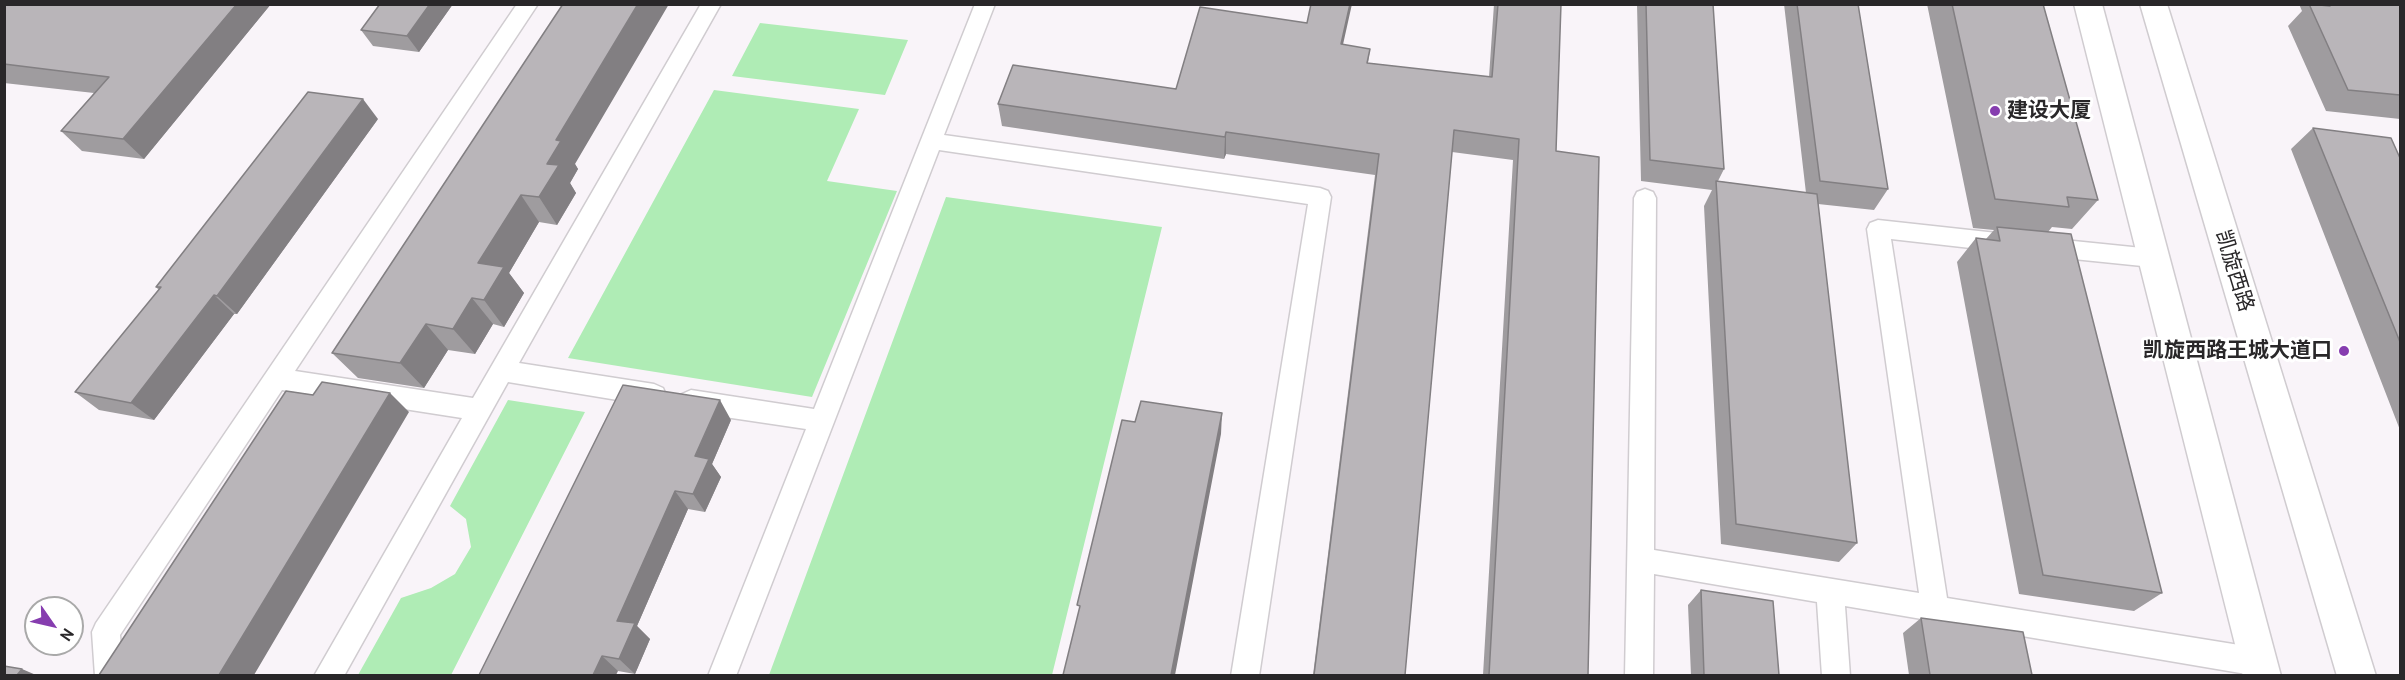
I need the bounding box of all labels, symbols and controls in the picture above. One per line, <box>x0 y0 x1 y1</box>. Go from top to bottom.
place label: 建设大厦 <box>2007 98 2091 124</box>
marker: 建设大厦 <box>1988 104 2002 118</box>
street label: 凯旋西路 <box>2210 227 2258 315</box>
place label: 凯旋西路王城大道口 <box>2143 338 2332 364</box>
marker: 凯旋西路王城大道口 <box>2337 344 2351 358</box>
north arrow <box>24 596 84 656</box>
text: N <box>56 625 78 645</box>

